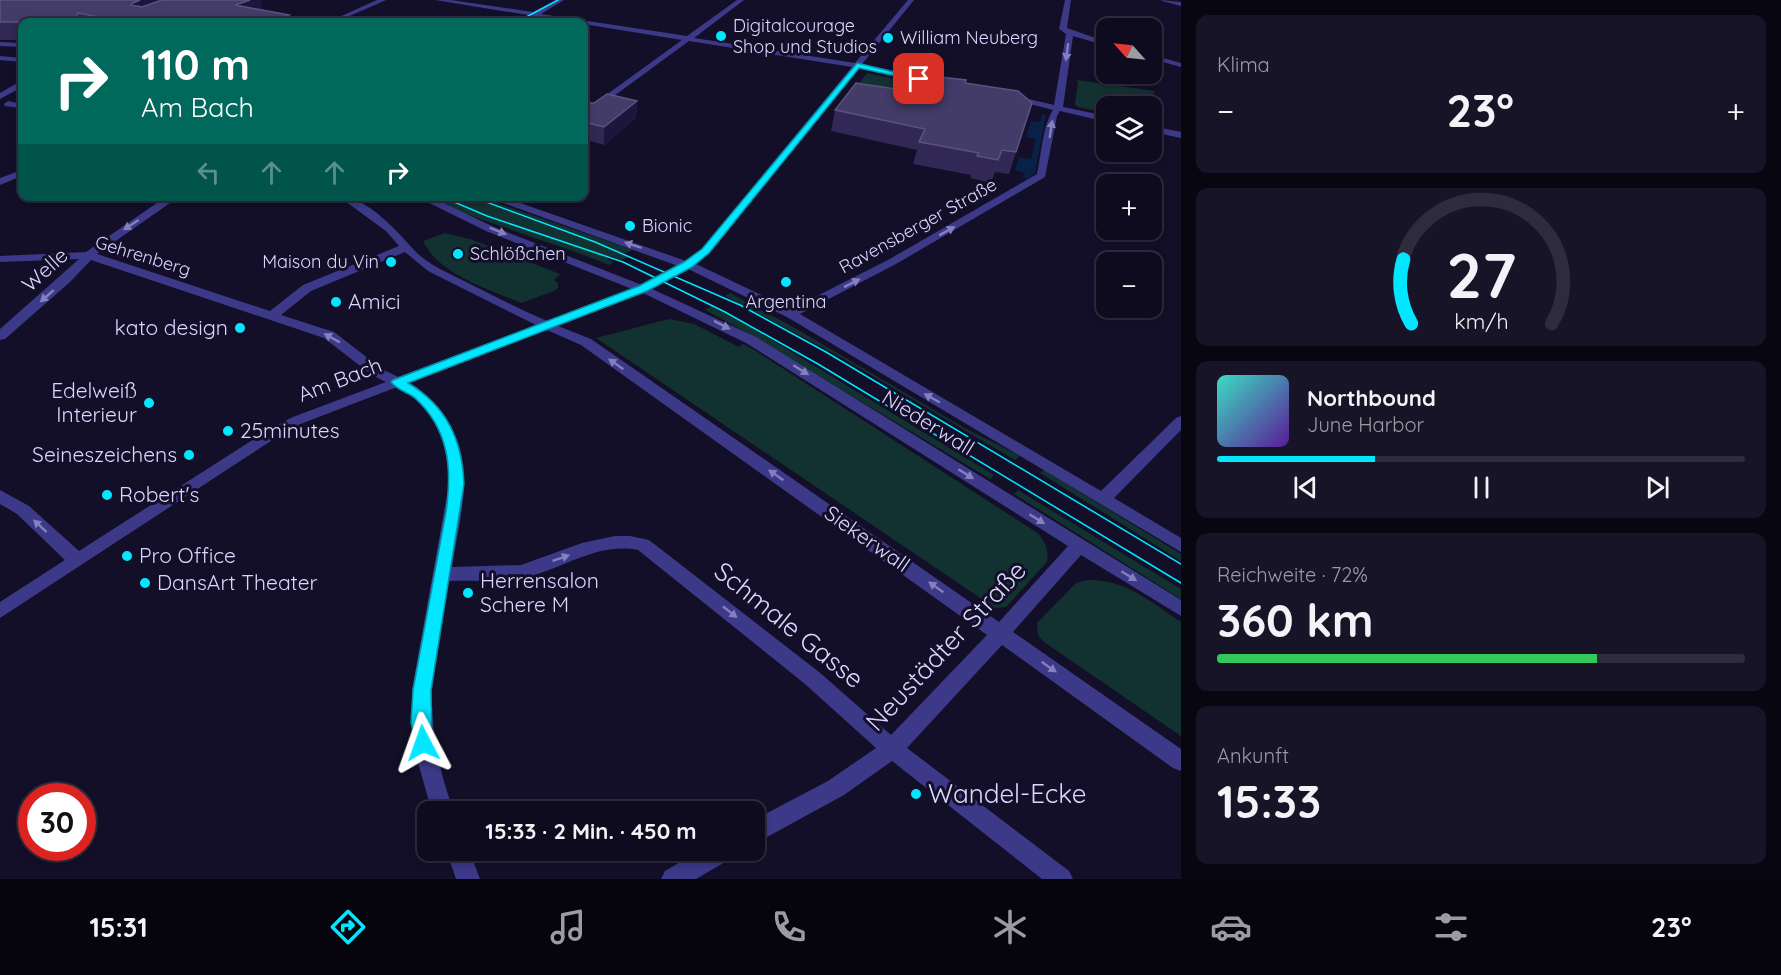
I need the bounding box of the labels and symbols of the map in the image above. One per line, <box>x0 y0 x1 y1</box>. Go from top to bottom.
place label: Digitalcourage Shop und Studios <box>733 14 877 58</box>
north arrow <box>1096 18 1162 84</box>
place label: William Neuberg <box>900 26 1038 49</box>
marker: Digitalcourage Shop und Studios <box>714 29 728 43</box>
marker: William Neuberg <box>881 31 895 45</box>
one-way arrow <box>1062 43 1071 62</box>
pin <box>893 53 944 104</box>
one-way arrow <box>1047 120 1056 139</box>
street label: Ravensberger Straße <box>835 173 1001 278</box>
place label: Bionic <box>642 214 692 237</box>
one-way arrow <box>123 219 139 230</box>
marker: Bionic <box>623 219 637 233</box>
one-way arrow <box>939 226 956 236</box>
one-way arrow <box>489 227 507 237</box>
street label: Gehrenberg <box>92 230 194 281</box>
one-way arrow <box>624 240 642 249</box>
street label: Welle <box>16 242 73 297</box>
place label: Schlößchen <box>470 242 566 265</box>
marker: Schlößchen <box>451 247 465 261</box>
place label: Maison du Vin <box>262 250 379 273</box>
marker: Maison du Vin <box>384 255 398 269</box>
marker: Argentina <box>779 275 793 289</box>
one-way arrow <box>843 278 860 288</box>
place label: Amici <box>348 288 401 314</box>
one-way arrow <box>39 289 55 302</box>
place label: Argentina <box>745 290 827 313</box>
marker: Amici <box>329 295 343 309</box>
place label: kato design <box>115 314 228 340</box>
marker: kato design <box>233 321 247 335</box>
one-way arrow <box>714 321 731 330</box>
one-way arrow <box>323 333 340 343</box>
street label: Am Bach <box>294 351 385 407</box>
one-way arrow <box>609 358 625 370</box>
one-way arrow <box>793 365 809 376</box>
place label: Edelweiß Interieur <box>51 377 137 427</box>
street label: Niederwall <box>878 384 979 461</box>
one-way arrow <box>924 392 940 403</box>
marker: Edelweiß Interieur <box>142 396 156 410</box>
place label: 25minutes <box>240 417 340 443</box>
marker: 25minutes <box>221 424 235 438</box>
place label: Seineszeichens <box>32 441 177 467</box>
marker: Seineszeichens <box>182 448 196 462</box>
one-way arrow <box>958 468 974 479</box>
one-way arrow <box>769 469 785 481</box>
place label: Robert's <box>119 481 199 507</box>
marker: Robert's <box>100 488 114 502</box>
street label: Siekerwall <box>820 499 915 577</box>
one-way arrow <box>1029 513 1045 524</box>
one-way arrow <box>33 520 48 533</box>
place label: Pro Office <box>139 542 236 568</box>
marker: Pro Office <box>120 549 134 563</box>
one-way arrow <box>552 553 570 563</box>
street label: Schmale Gasse <box>708 554 871 695</box>
street label: Neustädter Straße <box>858 554 1033 738</box>
place label: Herrensalon Schere M <box>480 567 599 617</box>
place label: DansArt Theater <box>157 569 318 595</box>
one-way arrow <box>1120 570 1137 581</box>
marker: DansArt Theater <box>138 576 152 590</box>
one-way arrow <box>928 582 944 593</box>
marker: Herrensalon Schere M <box>461 586 475 600</box>
one-way arrow <box>722 606 738 619</box>
one-way arrow <box>1040 661 1056 673</box>
position arrow <box>391 711 455 775</box>
place label: Wandel-Ecke <box>928 777 1086 810</box>
speed limit sign: 30 <box>18 783 96 861</box>
marker: Wandel-Ecke <box>909 787 923 801</box>

